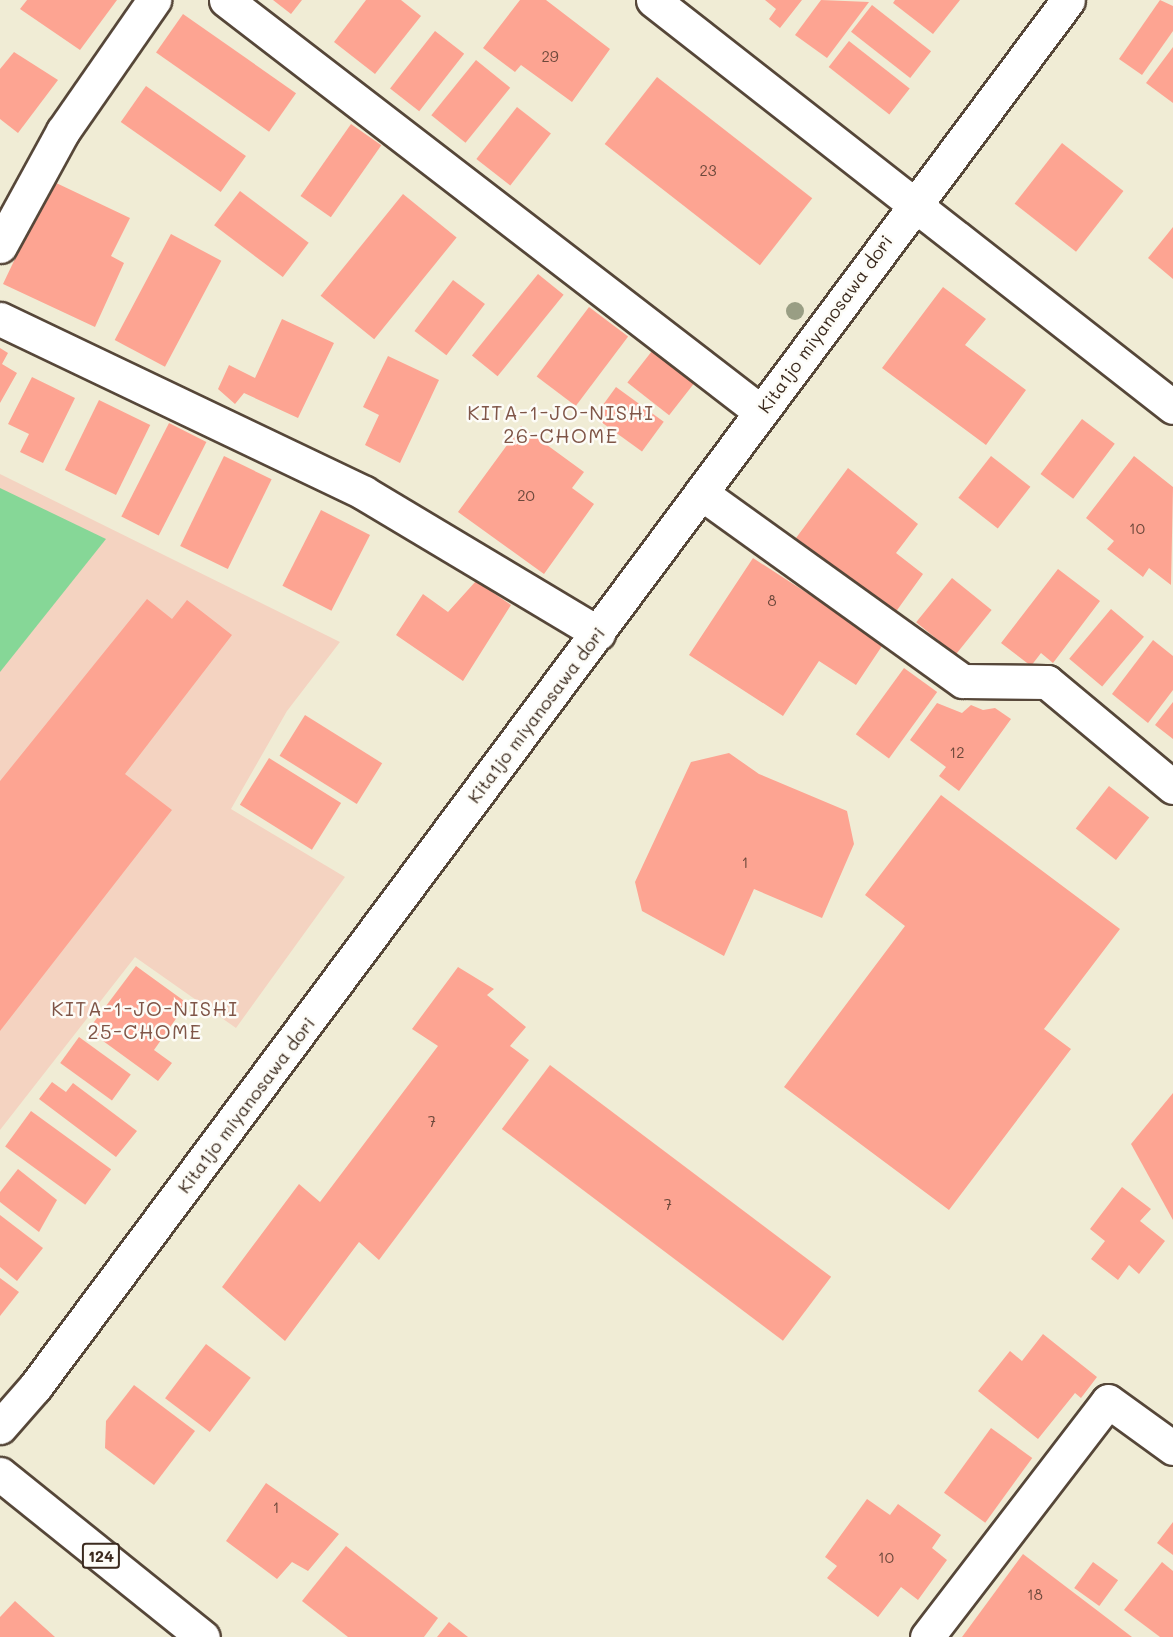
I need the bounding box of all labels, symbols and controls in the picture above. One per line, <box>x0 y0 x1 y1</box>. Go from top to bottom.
house number: 29 <box>541 48 559 66</box>
house number: 23 <box>699 162 717 180</box>
street label: Kita1jo miyanosawa dori <box>753 231 897 417</box>
district label: KITA-1-JO-NISHI 26-CHOME <box>467 400 655 447</box>
house number: 20 <box>517 487 535 505</box>
house number: 10 <box>1129 520 1145 538</box>
house number: 8 <box>767 592 777 610</box>
street label: Kita1jo miyanosawa dori <box>463 623 609 807</box>
house number: 12 <box>949 744 965 762</box>
house number: 1 <box>742 854 748 872</box>
district label: KITA-1-JO-NISHI 25-CHOME <box>51 996 239 1043</box>
street label: Kita1jo miyanosawa dori <box>173 1013 319 1197</box>
house number: 7 <box>428 1113 436 1131</box>
house number: 7 <box>664 1196 672 1214</box>
house number: 1 <box>273 1499 279 1517</box>
road number: 124 <box>82 1543 120 1569</box>
house number: 10 <box>878 1549 894 1567</box>
house number: 18 <box>1027 1586 1043 1604</box>

